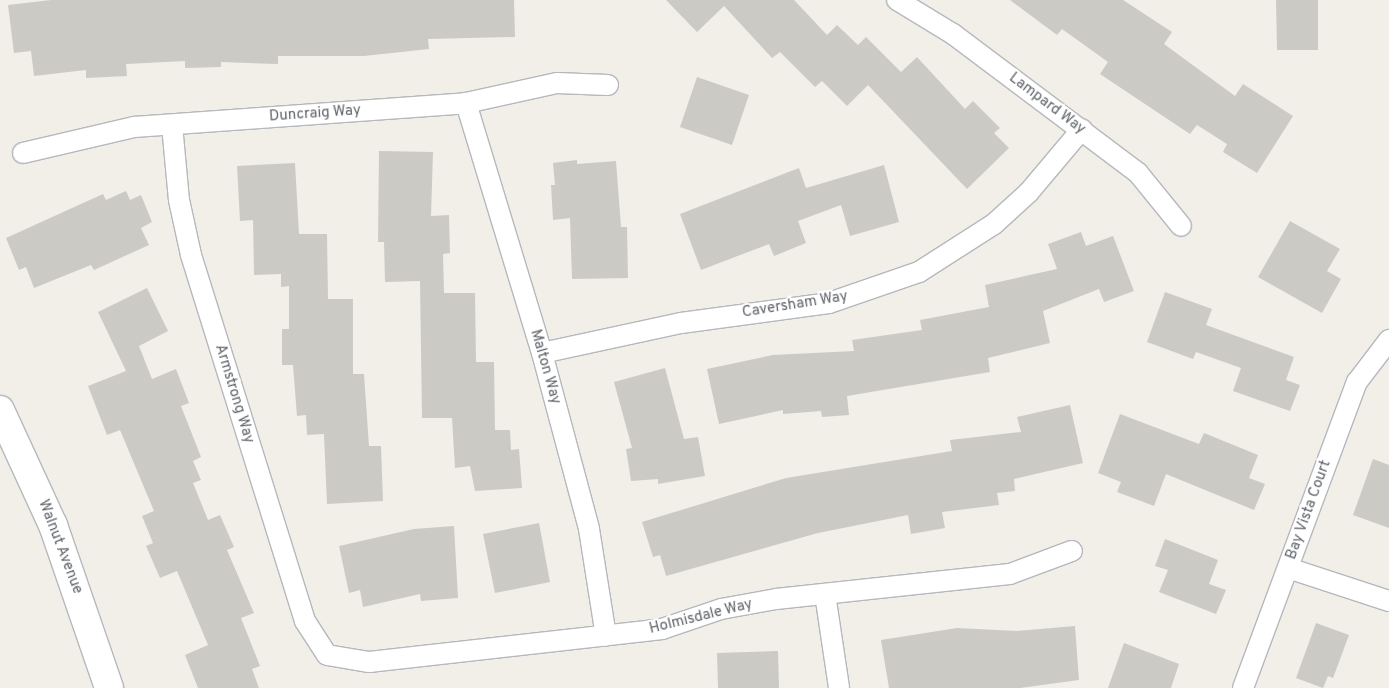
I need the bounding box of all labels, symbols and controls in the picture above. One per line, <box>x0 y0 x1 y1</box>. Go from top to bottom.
street label: Lampard Way <box>1005 69 1089 139</box>
street label: Duncraig Way <box>268 102 362 126</box>
street label: Caversham Way <box>741 288 849 322</box>
street label: Malton Way <box>526 327 564 407</box>
street label: Armstrong Way <box>210 342 258 446</box>
street label: Bay Vista Court <box>1283 458 1335 562</box>
street label: Walnut Avenue <box>34 497 86 597</box>
street label: Holmisdale Way <box>647 595 755 639</box>

